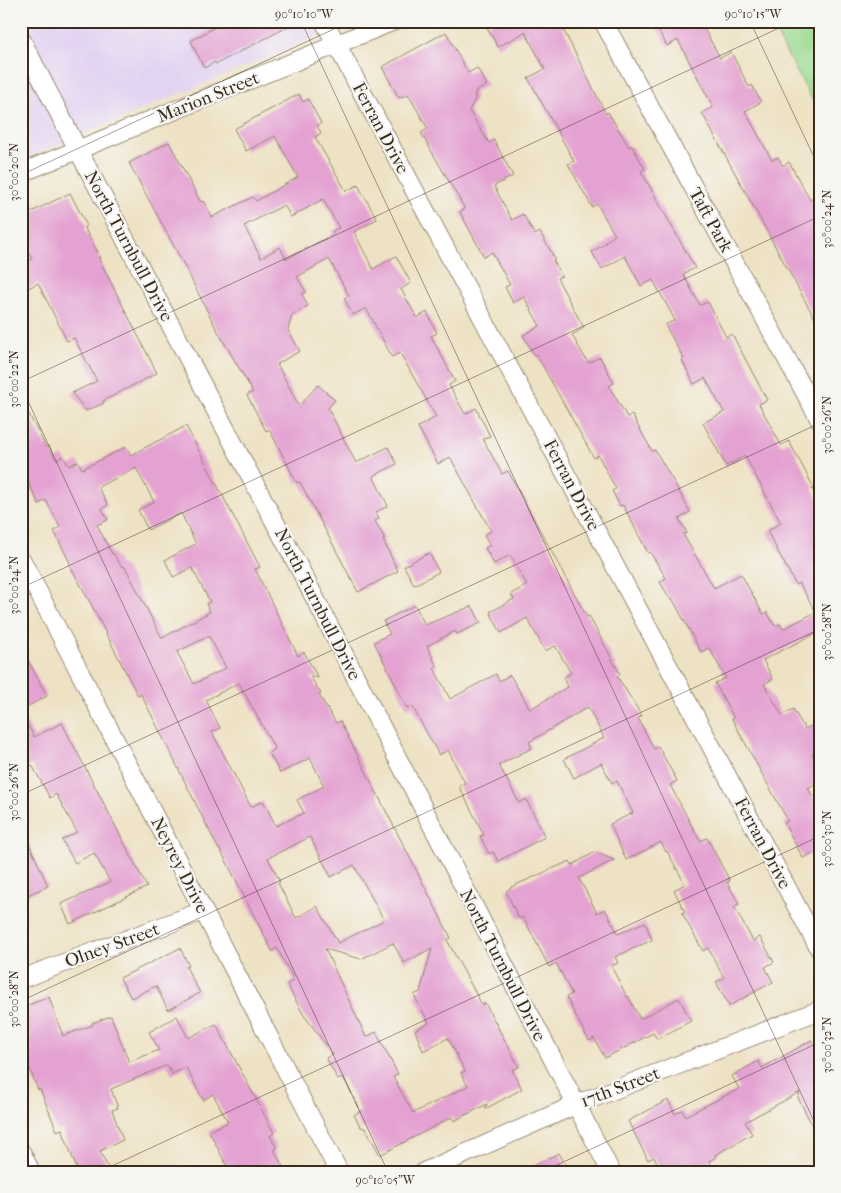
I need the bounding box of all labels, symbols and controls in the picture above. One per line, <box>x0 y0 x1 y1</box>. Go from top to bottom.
text: 90°10'10"W <box>275 7 334 21</box>
text: 90°10'15"W <box>725 7 783 21</box>
street label: Marion Street <box>154 67 263 128</box>
street label: Ferran Drive <box>348 79 413 178</box>
text: 30°00'20"N <box>7 143 21 201</box>
street label: North Turnbull Drive <box>80 167 177 325</box>
street label: Taft Park <box>684 184 737 257</box>
text: 30°00'24"N <box>820 190 834 248</box>
text: 30°00'22"N <box>7 350 21 408</box>
text: 30°00'26"N <box>820 396 834 454</box>
street label: Ferran Drive <box>539 436 604 535</box>
street label: North Turnbull Drive <box>270 525 365 684</box>
text: 30°00'24"N <box>7 556 21 614</box>
text: 30°00'28"N <box>820 603 834 661</box>
text: 30°00'26"N <box>7 763 21 821</box>
street label: Ferran Drive <box>730 794 795 893</box>
text: 30°00'30"N <box>820 810 834 868</box>
street label: Neyrey Drive <box>146 814 213 917</box>
street label: North Turnbull Drive <box>455 886 550 1045</box>
street label: Olney Street <box>62 918 163 972</box>
text: 30°00'28"N <box>7 970 21 1028</box>
text: 30°00'32"N <box>820 1017 834 1073</box>
street label: 17th Street <box>578 1063 663 1112</box>
text: 90°10'05"W <box>356 1173 416 1187</box>

